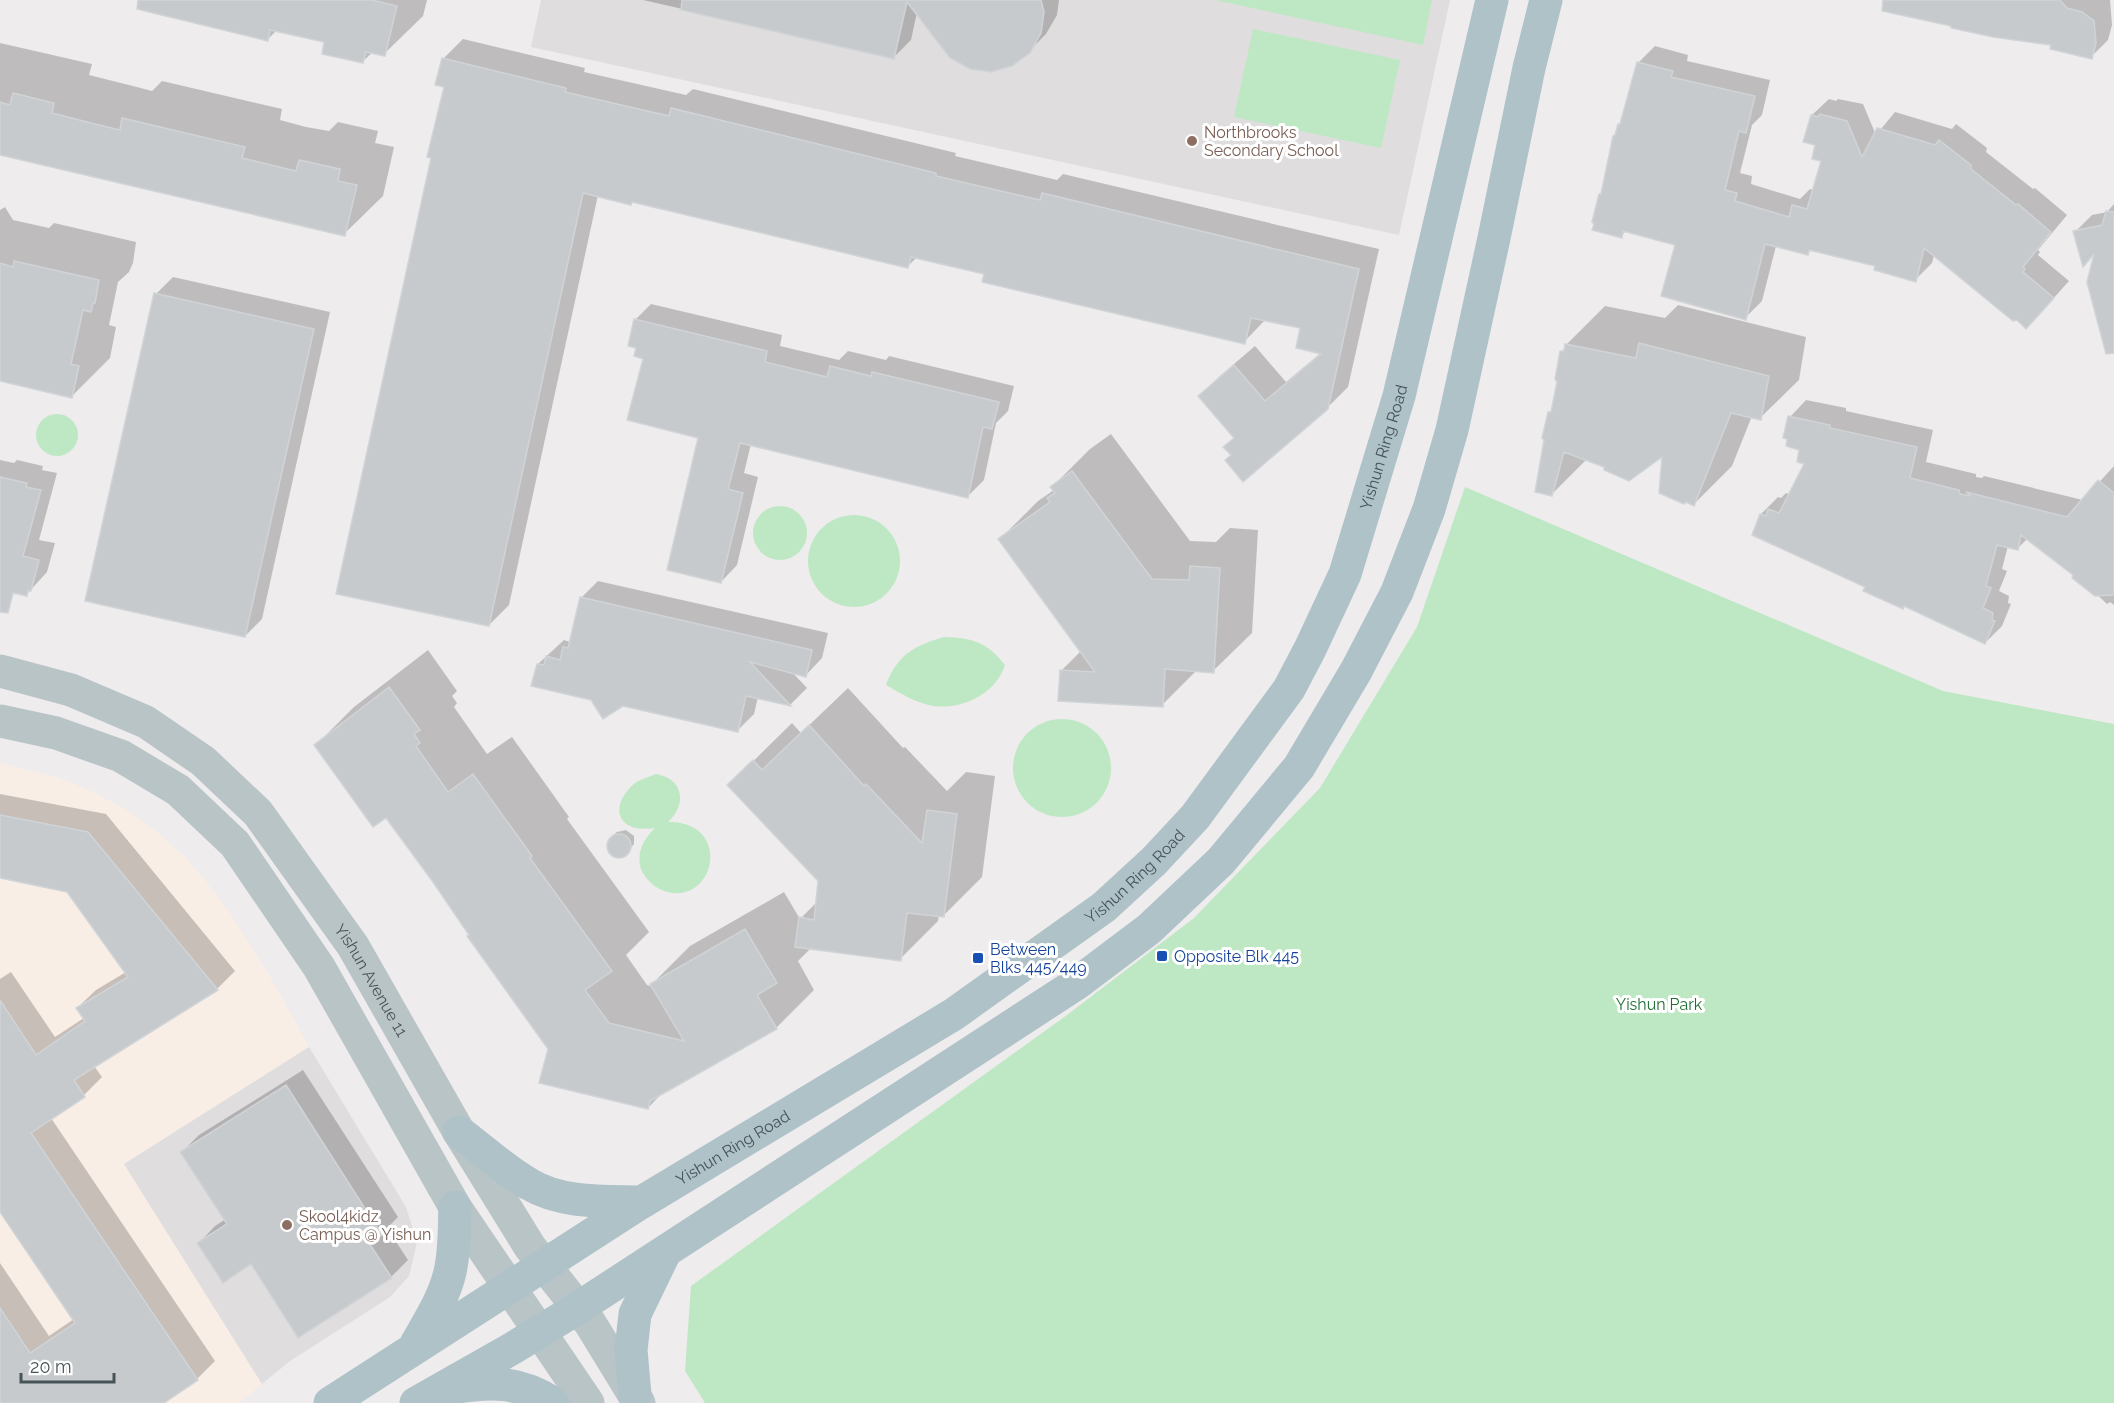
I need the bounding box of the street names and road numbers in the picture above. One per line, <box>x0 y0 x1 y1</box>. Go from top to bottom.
street label: Yishun Ring Road <box>1356 383 1411 512</box>
street label: Yishun Ring Road <box>1081 825 1189 928</box>
street label: Yishun Avenue 11 <box>330 920 412 1040</box>
street label: Yishun Ring Road <box>673 1106 793 1189</box>

